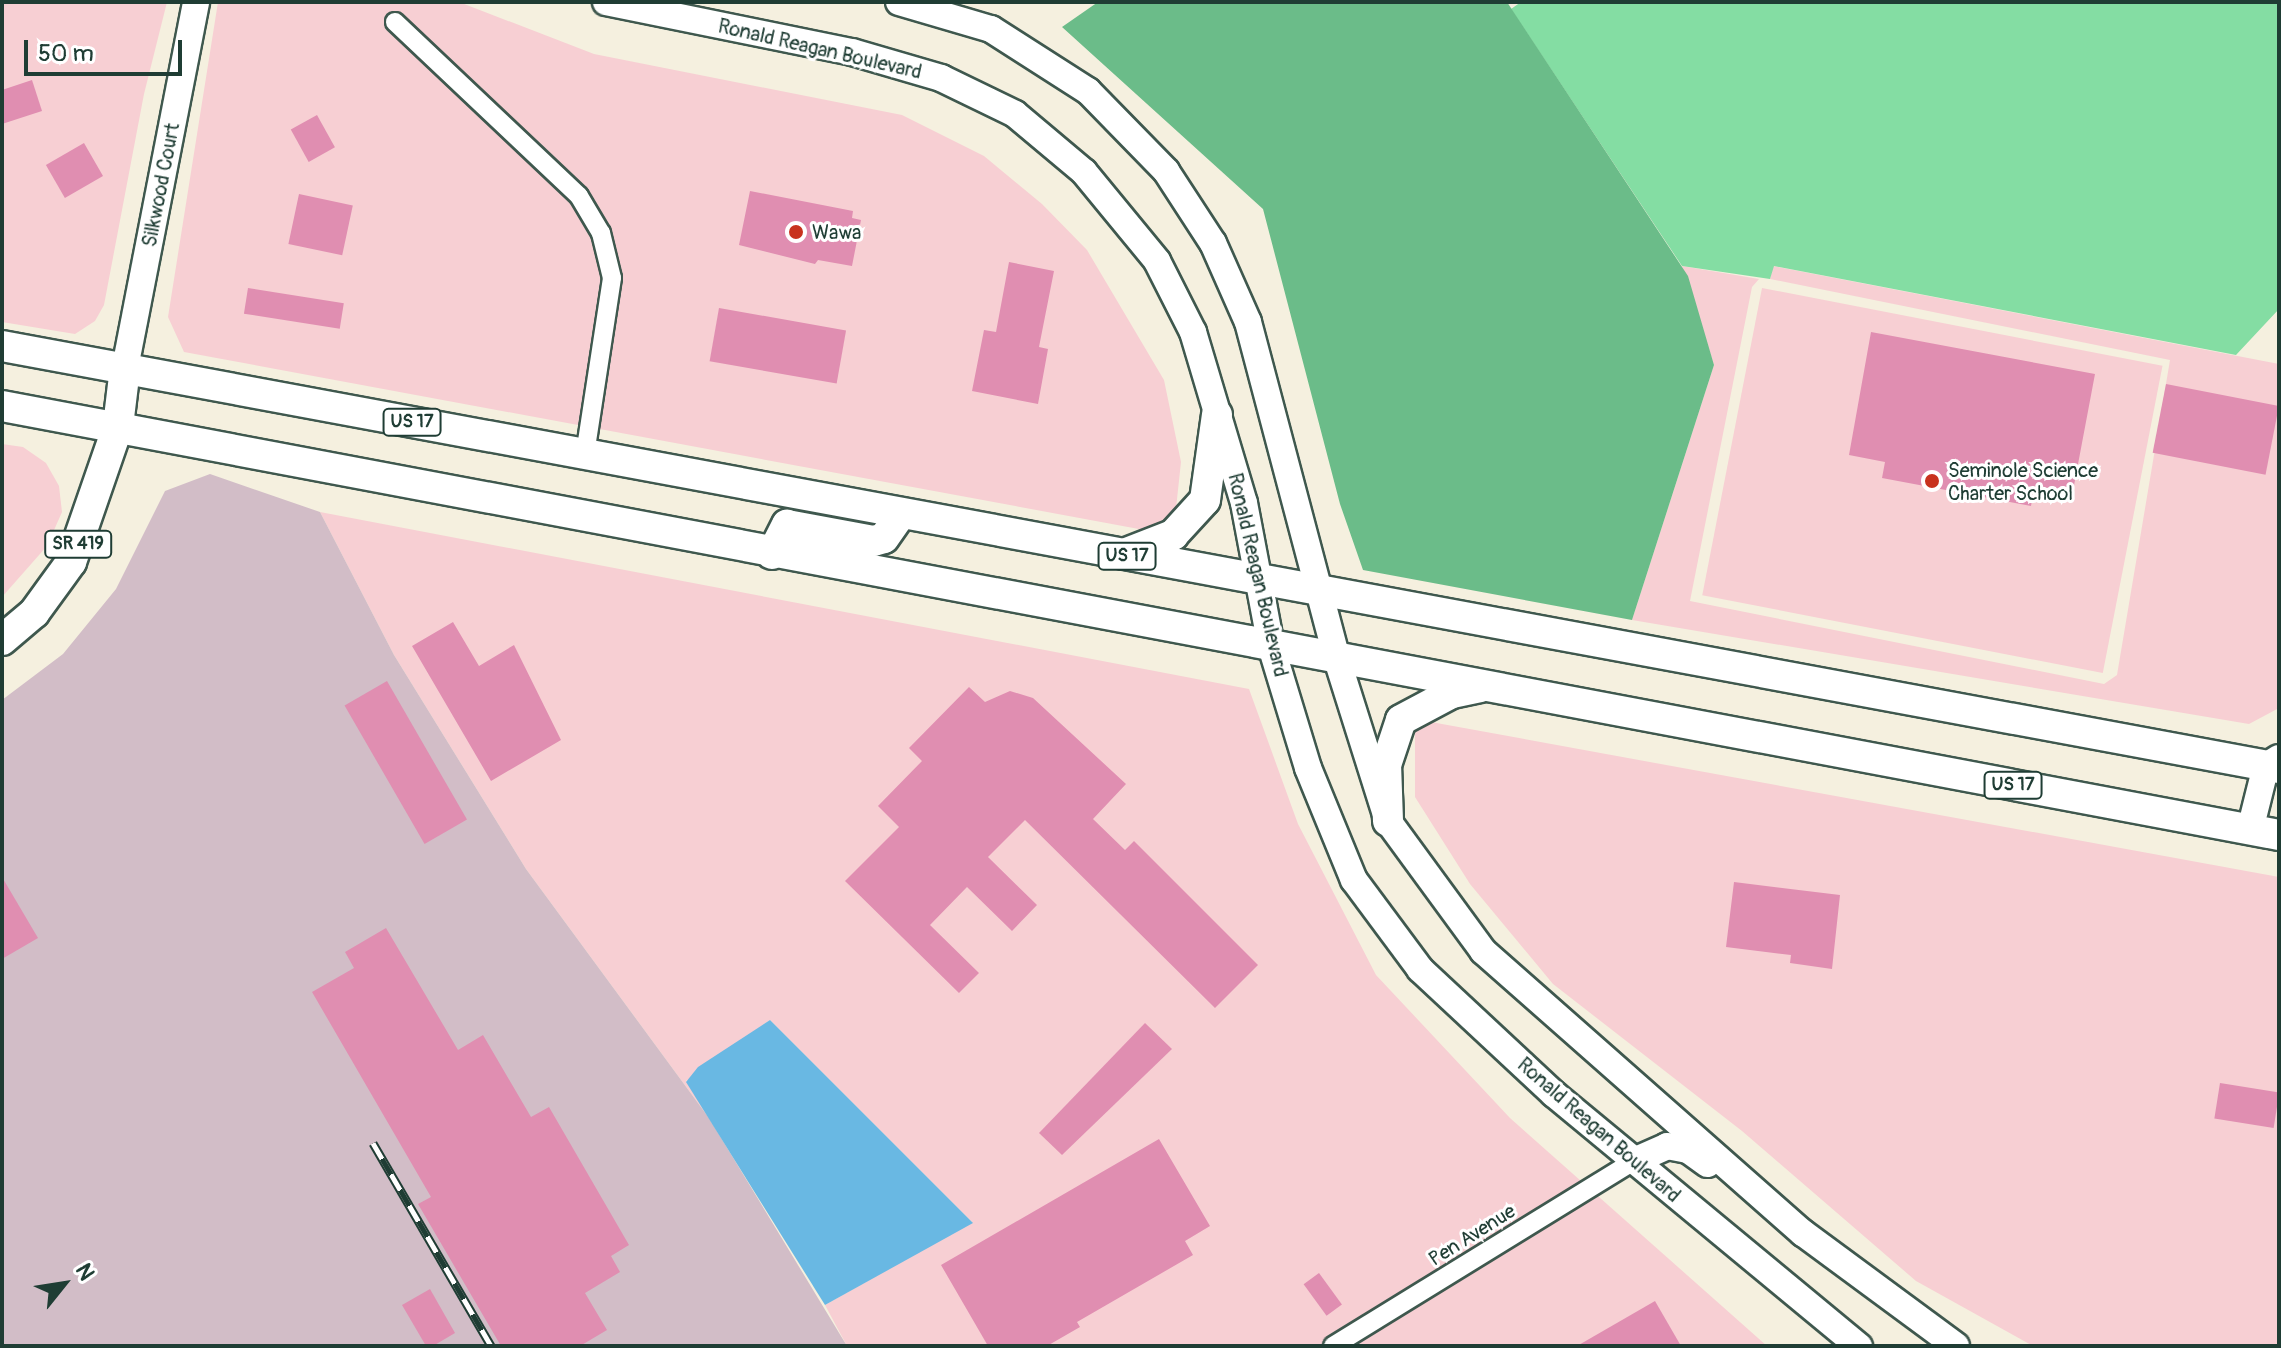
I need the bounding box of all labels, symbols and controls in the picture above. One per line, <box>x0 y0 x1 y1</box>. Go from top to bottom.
street label: Ronald Reagan Boulevard <box>716 14 924 84</box>
scale bar <box>28 24 186 74</box>
text: 50 m <box>38 39 94 68</box>
street label: Silkwood Court <box>137 121 185 249</box>
place label: Wawa <box>812 220 861 244</box>
marker: Wawa <box>787 223 805 241</box>
road number: US 17 <box>382 408 442 436</box>
place label: Seminole Science Charter School <box>1948 458 2098 505</box>
street label: Ronald Reagan Boulevard <box>1223 471 1293 679</box>
marker: Seminole Science Charter School <box>1923 472 1941 490</box>
road number: SR 419 <box>44 530 112 558</box>
road number: US 17 <box>1097 542 1157 570</box>
road number: US 17 <box>1983 771 2043 799</box>
street label: Ronald Reagan Boulevard <box>1512 1053 1686 1207</box>
street label: Pen Avenue <box>1424 1199 1520 1271</box>
north arrow <box>24 1244 104 1324</box>
text: N <box>69 1259 101 1285</box>

